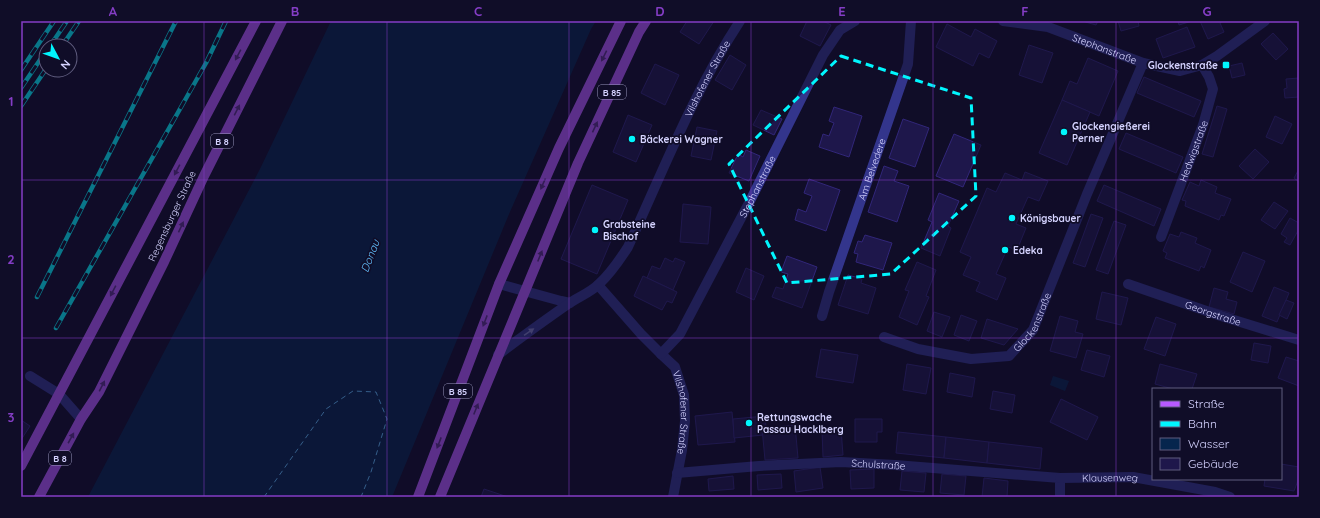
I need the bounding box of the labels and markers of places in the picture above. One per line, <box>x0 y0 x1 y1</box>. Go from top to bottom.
place label: Glockenstraße <box>1148 59 1218 72</box>
marker: Glockenstraße <box>1221 60 1231 70</box>
place label: Glockengießerei Perner <box>1072 120 1150 145</box>
marker: Glockengießerei Perner <box>1059 127 1069 137</box>
place label: Bäckerei Wagner <box>640 133 723 146</box>
marker: Bäckerei Wagner <box>627 134 637 144</box>
place label: Königsbauer <box>1020 212 1081 225</box>
marker: Königsbauer <box>1007 213 1017 223</box>
place label: Grabsteine Bischof <box>603 218 656 243</box>
marker: Grabsteine Bischof <box>590 225 600 235</box>
place label: Edeka <box>1013 244 1043 257</box>
marker: Edeka <box>1000 245 1010 255</box>
place label: Rettungswache Passau Hacklberg <box>757 411 844 436</box>
marker: Rettungswache Passau Hacklberg <box>744 418 754 428</box>

